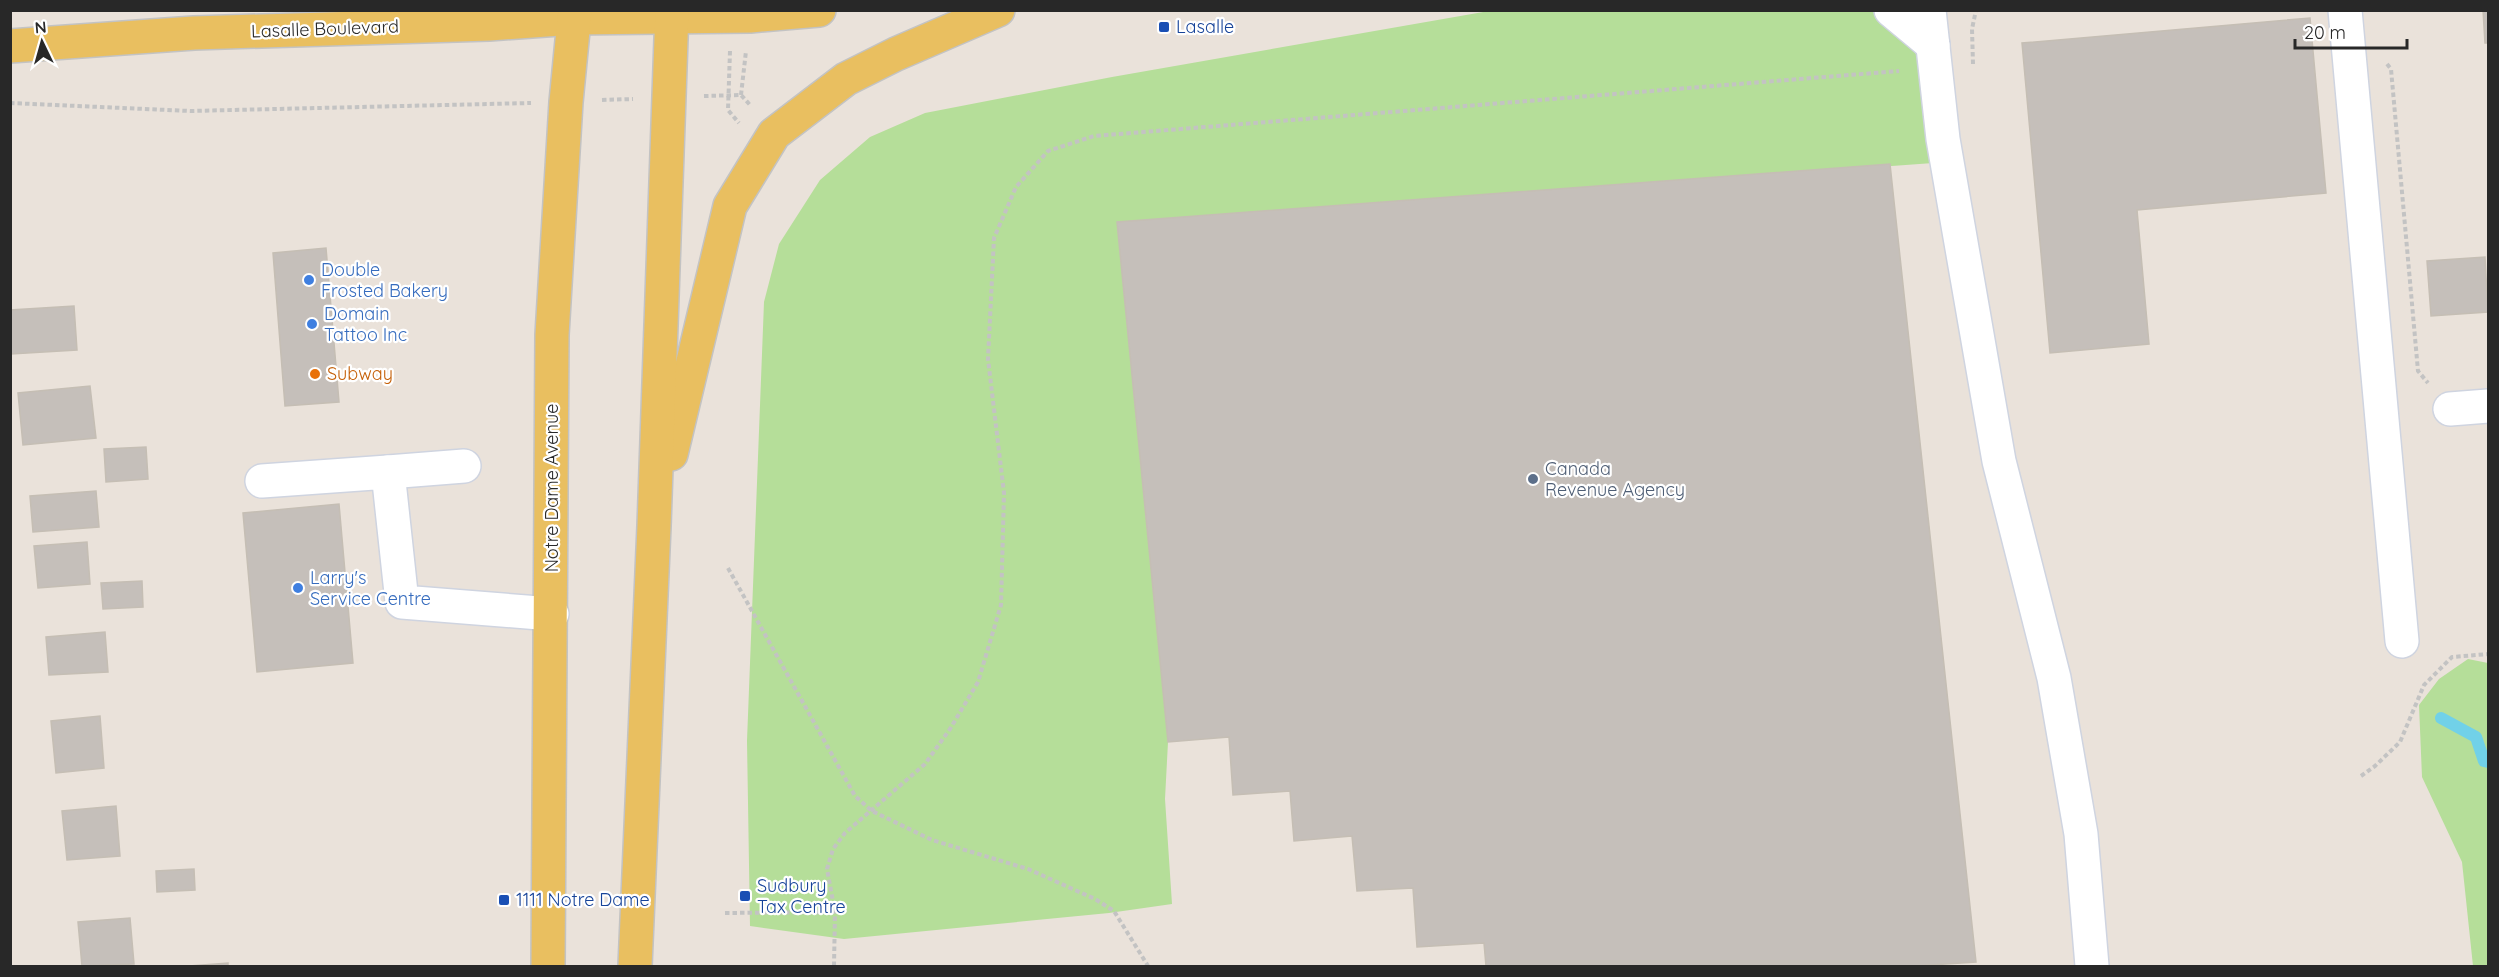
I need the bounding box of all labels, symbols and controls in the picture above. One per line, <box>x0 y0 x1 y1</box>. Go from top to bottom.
north arrow <box>12 12 72 72</box>
scale bar <box>2295 12 2408 50</box>
street label: Lasalle Boulevard <box>251 14 399 43</box>
place label: Lasalle <box>1176 15 1234 38</box>
text: N <box>34 17 47 38</box>
marker: Lasalle <box>1157 20 1171 34</box>
text: 20 m <box>2304 21 2346 44</box>
place label: Double Frosted Bakery <box>321 258 448 302</box>
marker: Double Frosted Bakery <box>302 273 316 287</box>
place label: Domain Tattoo Inc <box>324 302 407 346</box>
marker: Domain Tattoo Inc <box>305 317 319 331</box>
place label: Subway <box>327 362 393 385</box>
marker: Subway <box>308 367 322 381</box>
street label: Notre Dame Avenue <box>540 404 563 572</box>
place label: Canada Revenue Agency <box>1545 457 1685 501</box>
marker: Canada Revenue Agency <box>1526 472 1540 486</box>
place label: Larry's Service Centre <box>310 566 431 610</box>
marker: Larry's Service Centre <box>291 581 305 595</box>
place label: Sudbury Tax Centre <box>757 874 846 918</box>
place label: 1111 Notre Dame <box>516 888 650 911</box>
marker: Sudbury Tax Centre <box>738 889 752 903</box>
marker: 1111 Notre Dame <box>497 893 511 907</box>

